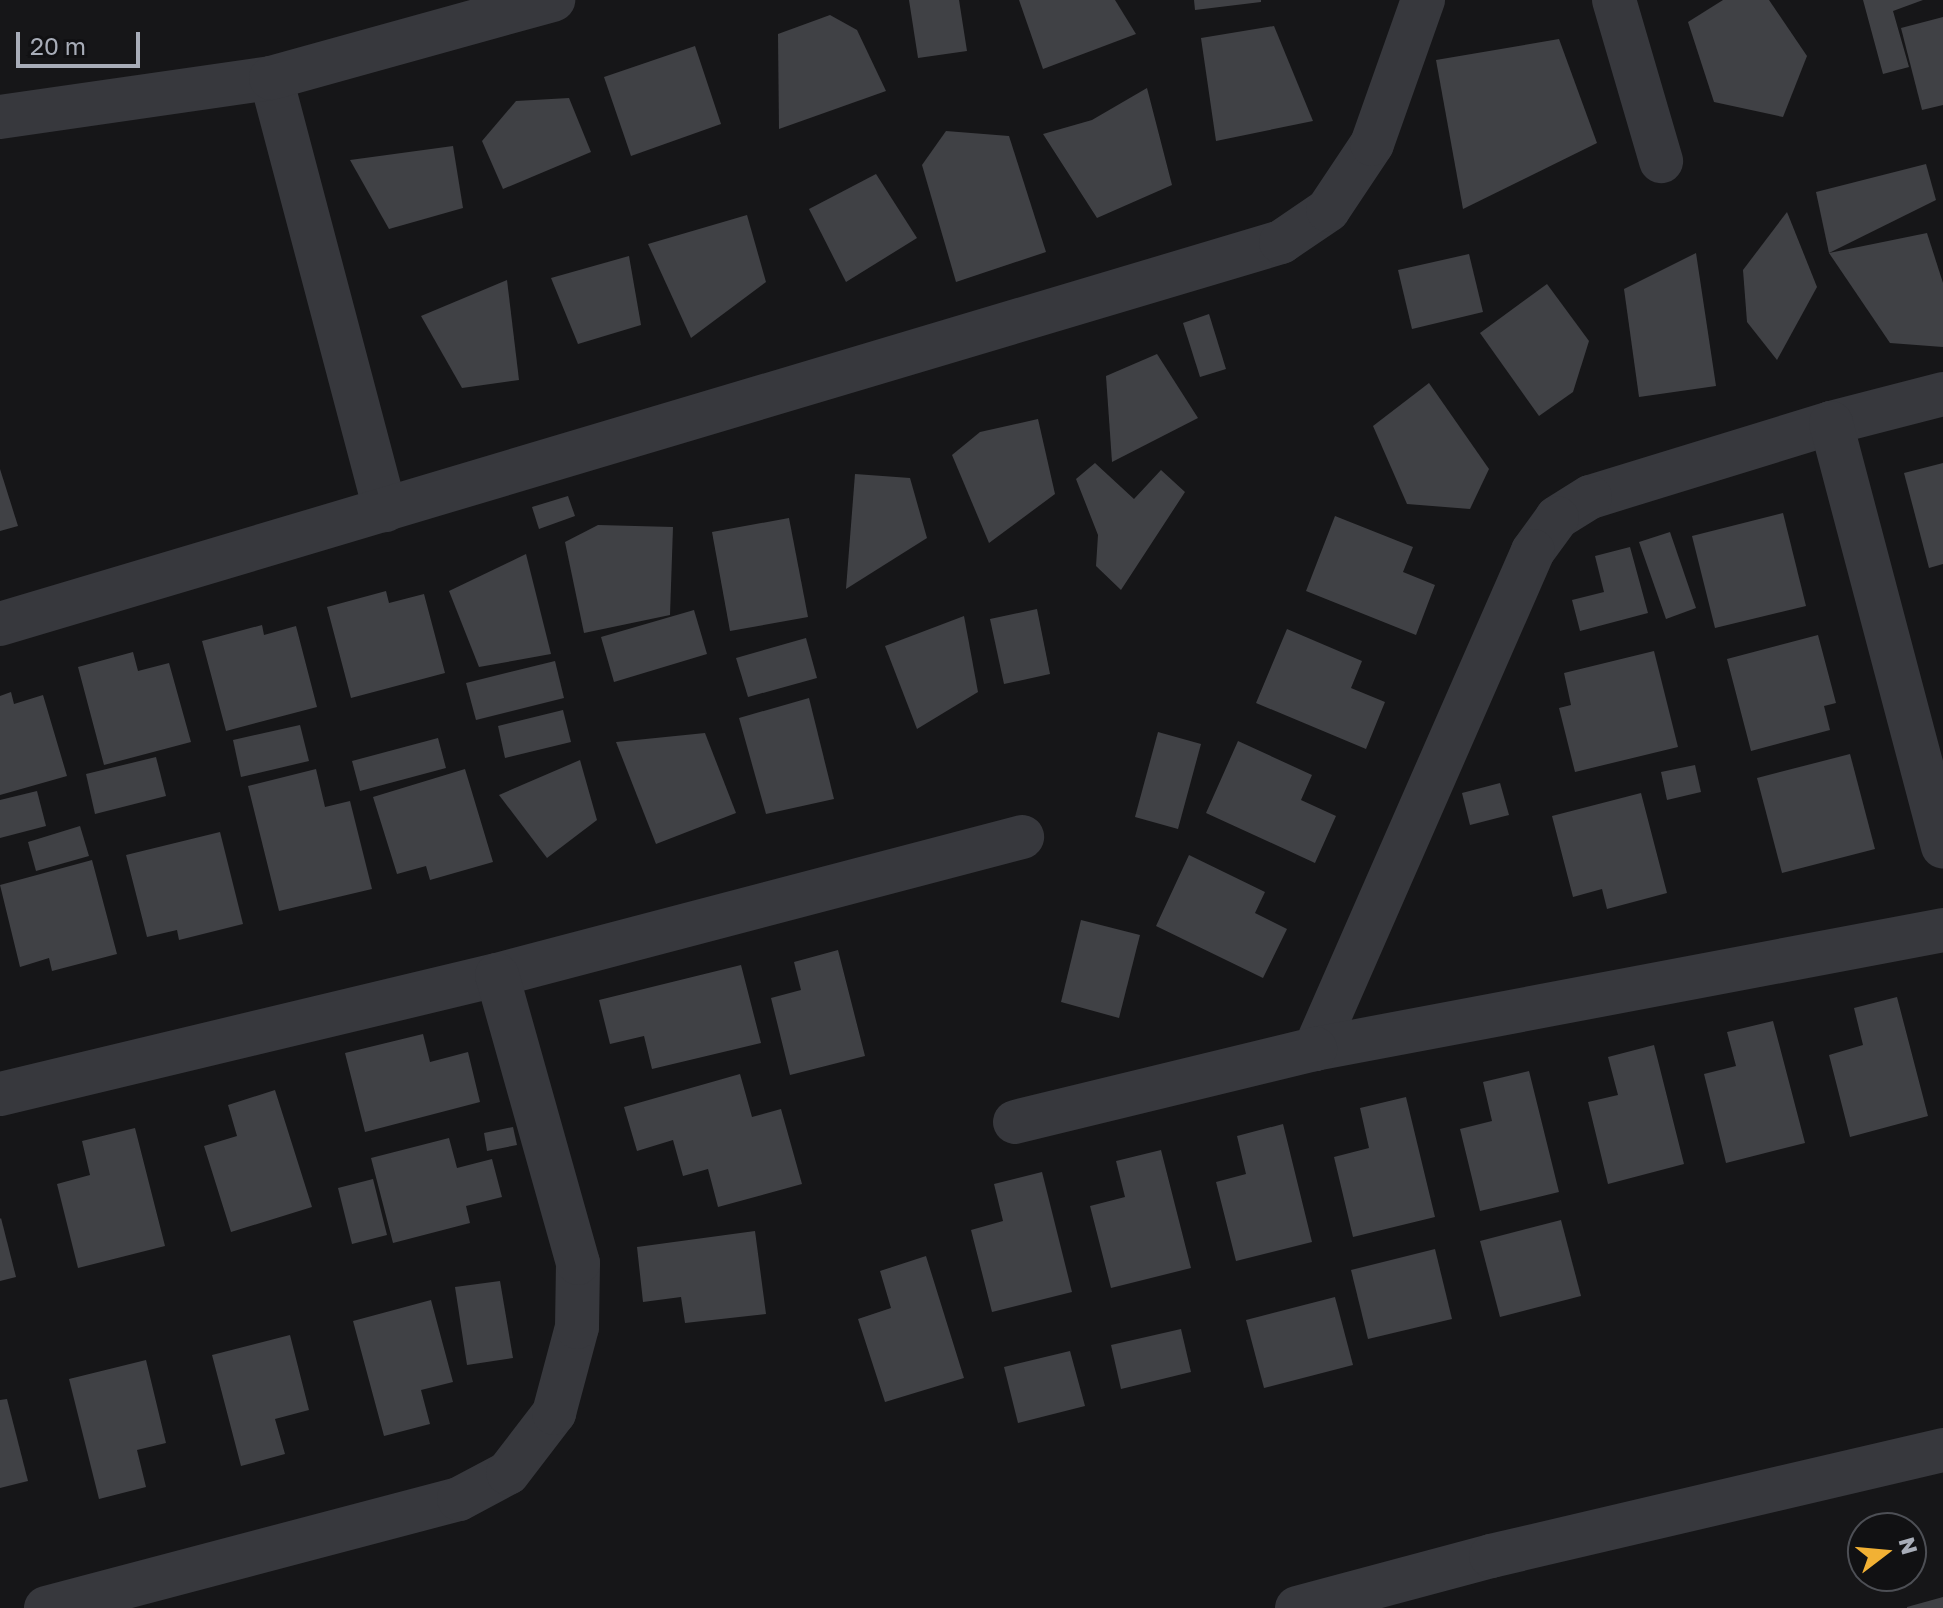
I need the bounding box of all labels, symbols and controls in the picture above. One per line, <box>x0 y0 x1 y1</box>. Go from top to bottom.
scale bar <box>20 16 144 66</box>
text: 20 m <box>30 31 86 60</box>
north arrow <box>1847 1512 1927 1592</box>
text: N <box>1893 1534 1924 1558</box>

